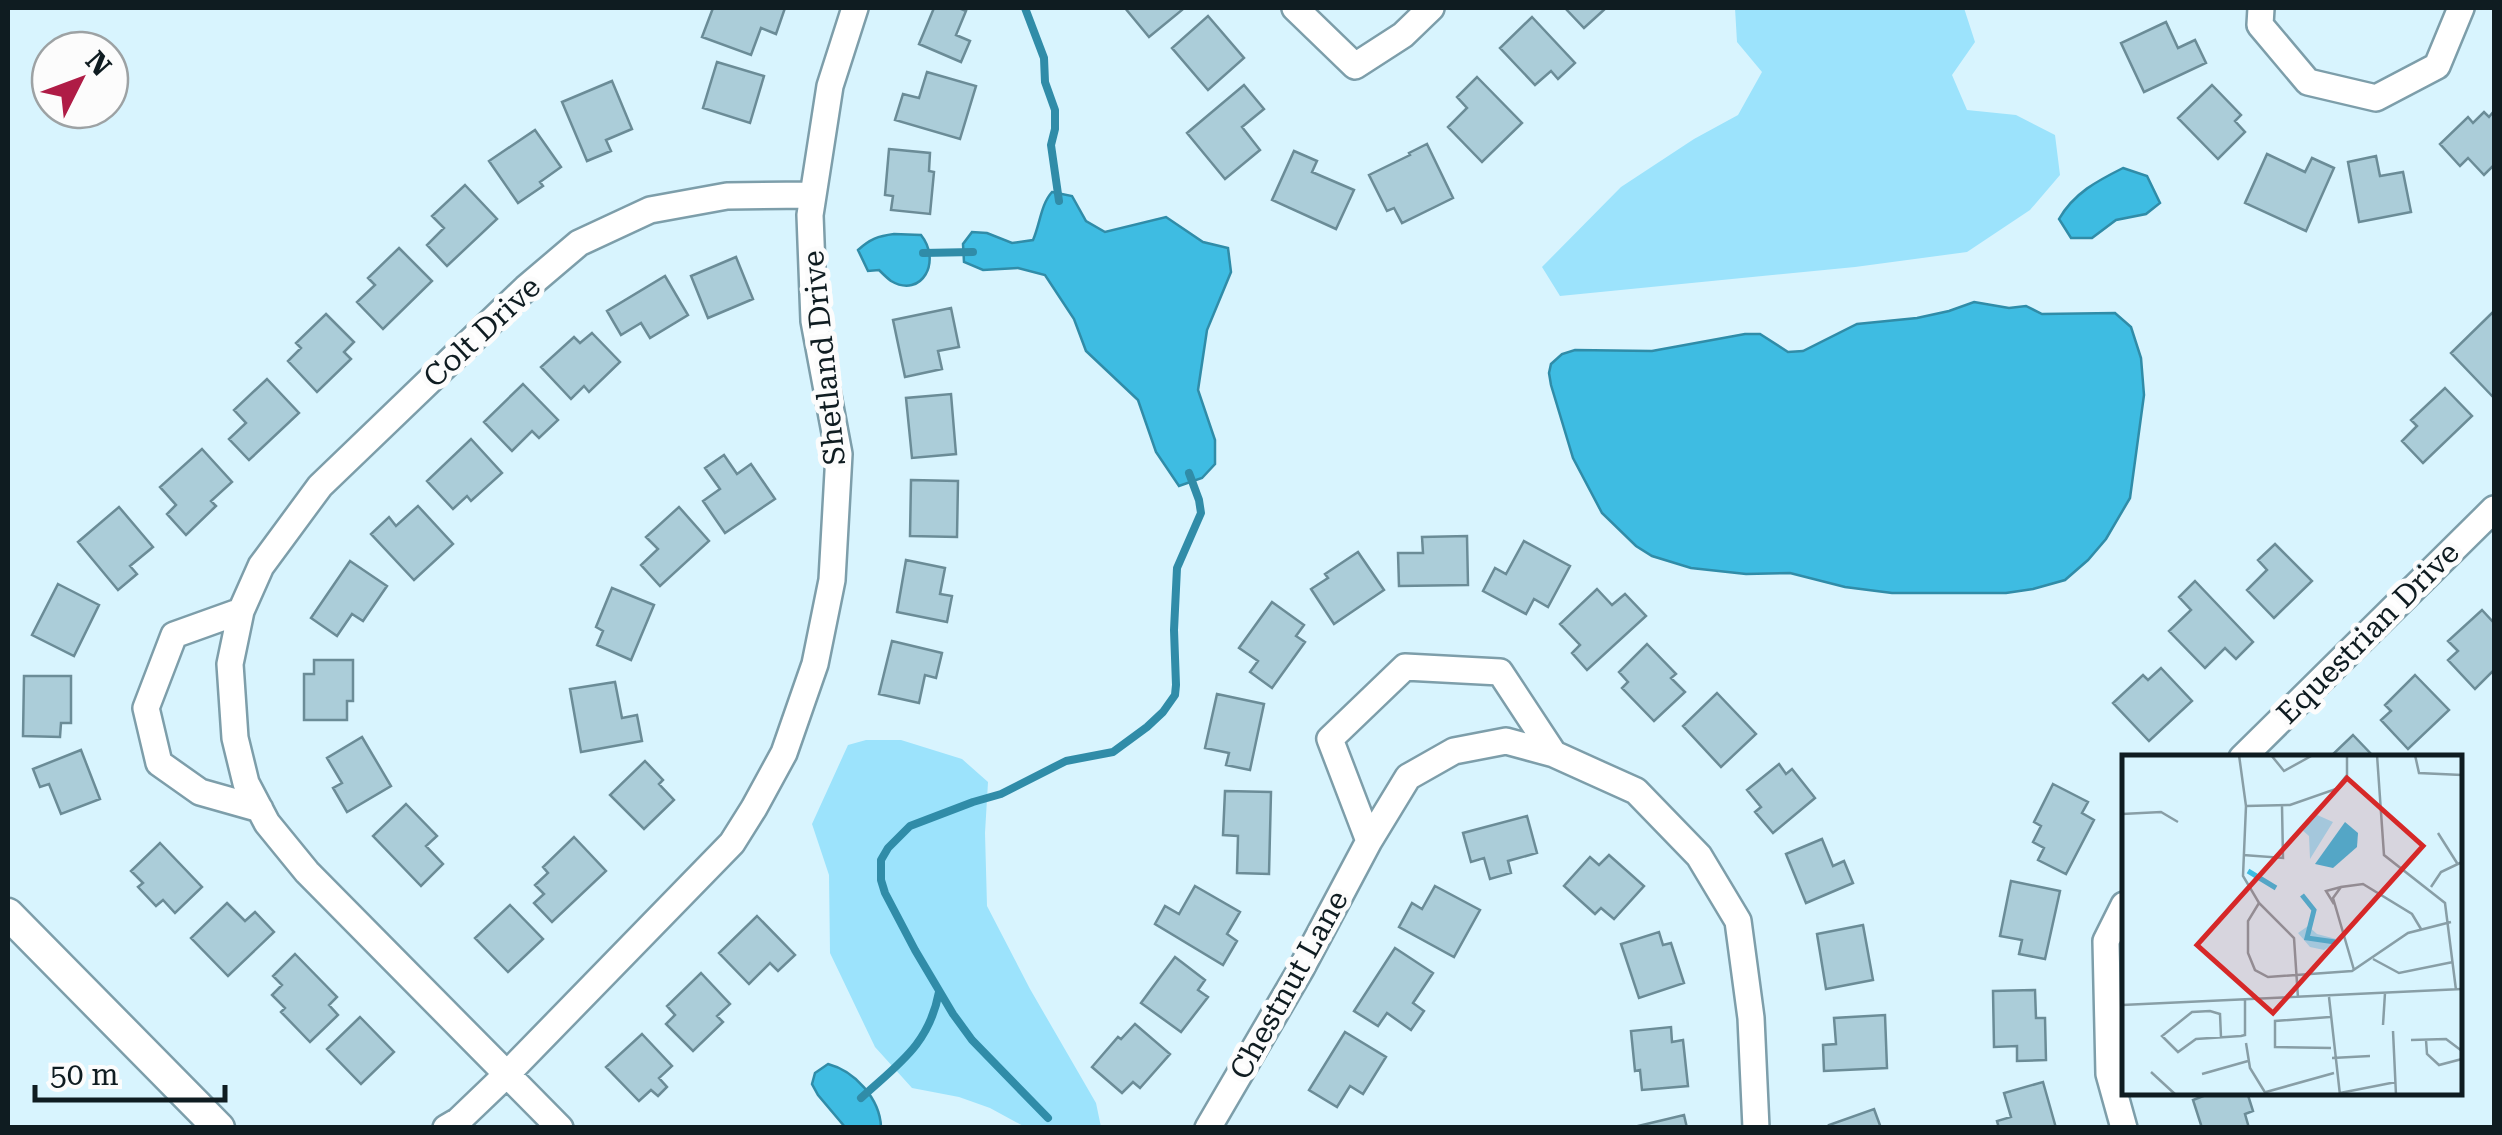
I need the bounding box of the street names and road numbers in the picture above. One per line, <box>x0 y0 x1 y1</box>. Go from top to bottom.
street label: Shetland Drive <box>795 249 852 467</box>
street label: Colt Drive <box>416 269 547 394</box>
street label: Equestrian Drive <box>2270 535 2466 731</box>
street label: Chestnut Lane <box>1222 884 1355 1085</box>

